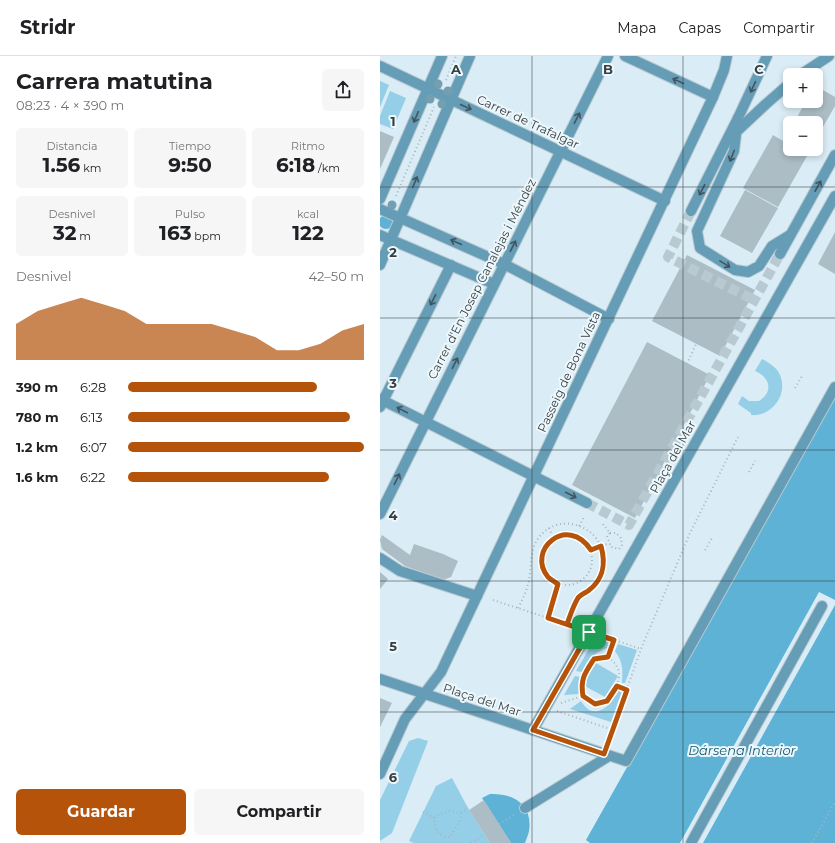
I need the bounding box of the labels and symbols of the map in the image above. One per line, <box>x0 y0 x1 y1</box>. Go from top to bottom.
text: A <box>450 61 462 77</box>
text: B <box>603 61 613 77</box>
text: C <box>754 61 764 77</box>
one-way arrow <box>672 77 684 84</box>
one-way arrow <box>749 80 756 92</box>
street label: Carrer de Trafalgar <box>475 91 582 152</box>
one-way arrow <box>460 104 472 111</box>
one-way arrow <box>411 111 419 123</box>
one-way arrow <box>574 112 581 124</box>
text: 1 <box>390 113 396 129</box>
one-way arrow <box>727 149 735 161</box>
one-way arrow <box>412 176 420 188</box>
street label: Carrer d'En Josep Canalejas i Méndez <box>424 176 539 381</box>
one-way arrow <box>815 180 823 192</box>
one-way arrow <box>698 184 705 196</box>
one-way arrow <box>450 238 462 245</box>
one-way arrow <box>509 241 517 253</box>
text: 2 <box>389 244 397 260</box>
one-way arrow <box>719 260 730 268</box>
one-way arrow <box>429 294 437 306</box>
street label: Passeig de Bona Vista <box>534 309 603 435</box>
one-way arrow <box>451 357 459 369</box>
text: 3 <box>388 375 397 391</box>
one-way arrow <box>397 406 409 414</box>
street label: Plaça del Mar <box>646 418 699 496</box>
one-way arrow <box>394 474 401 486</box>
one-way arrow <box>565 492 577 499</box>
text: 4 <box>389 507 398 523</box>
pin <box>572 615 606 649</box>
text: 5 <box>389 638 397 654</box>
street label: Plaça del Mar <box>441 680 523 719</box>
water label: Dársena Interior <box>688 742 797 758</box>
text: 6 <box>389 769 398 785</box>

